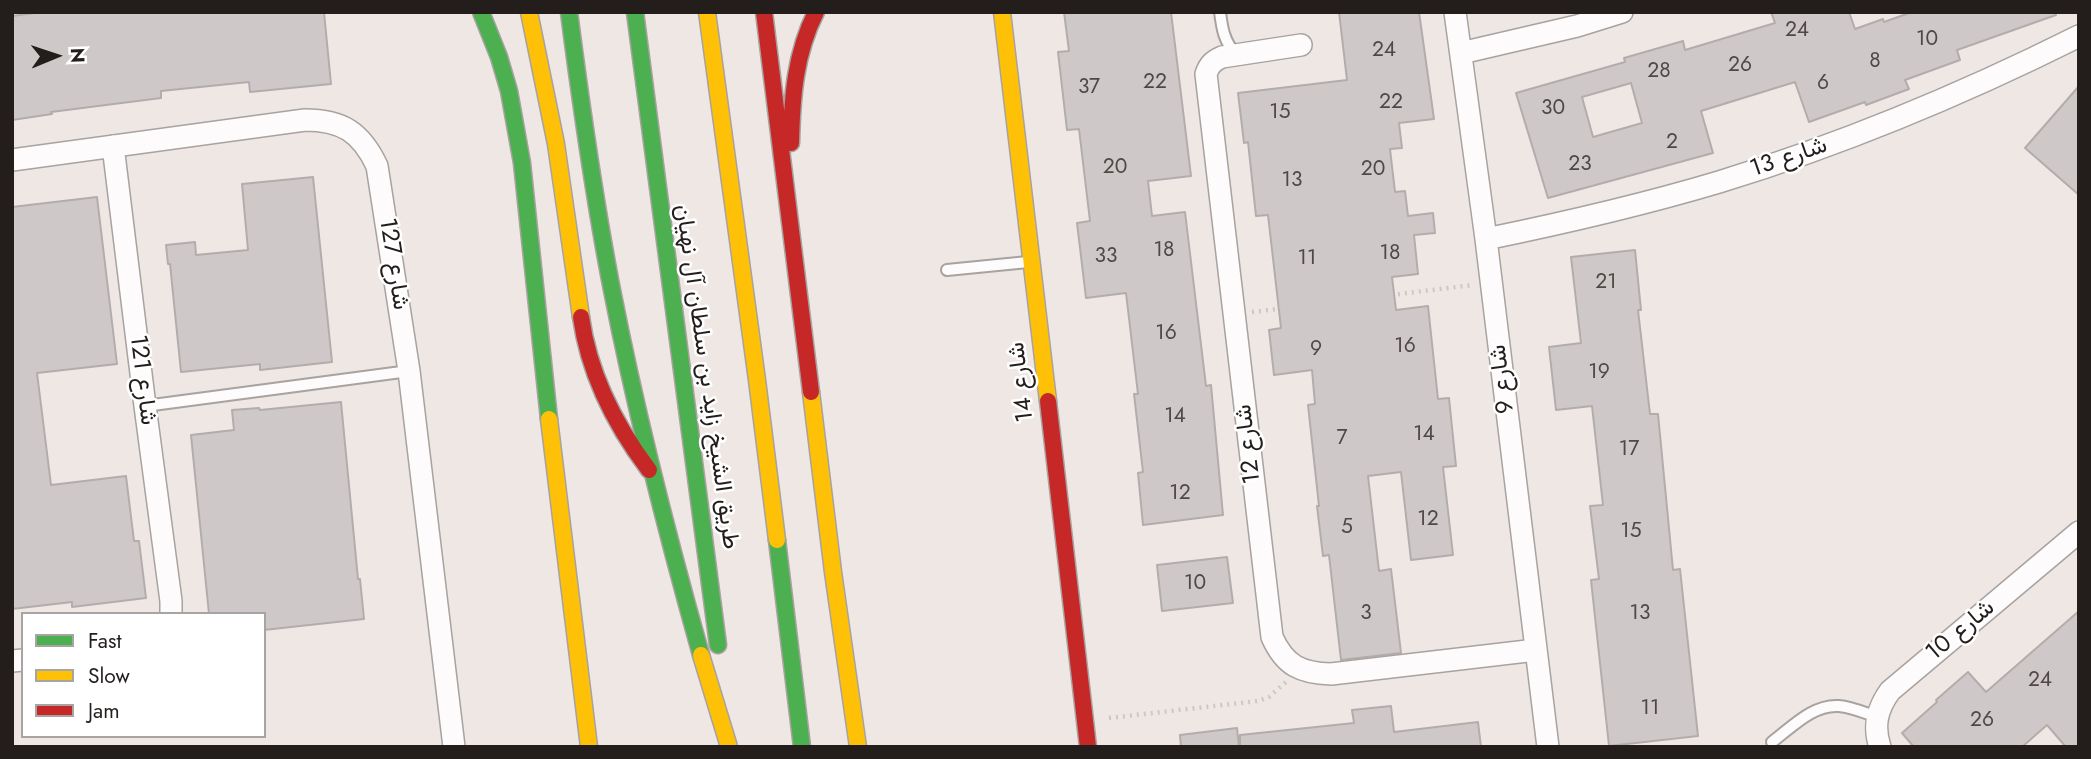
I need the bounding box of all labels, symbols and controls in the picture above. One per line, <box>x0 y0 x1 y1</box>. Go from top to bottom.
house number: 24 <box>1785 18 1809 44</box>
north arrow <box>21 21 91 91</box>
house number: 10 <box>1916 27 1938 53</box>
house number: 24 <box>1372 38 1396 64</box>
text: N <box>64 47 91 63</box>
house number: 8 <box>1869 49 1881 75</box>
house number: 26 <box>1728 53 1752 79</box>
house number: 28 <box>1647 59 1671 85</box>
house number: 22 <box>1143 70 1167 96</box>
house number: 6 <box>1817 71 1829 97</box>
house number: 37 <box>1078 75 1100 101</box>
house number: 22 <box>1379 90 1403 116</box>
house number: 30 <box>1541 96 1565 122</box>
house number: 15 <box>1269 100 1291 126</box>
house number: 2 <box>1666 130 1678 156</box>
street label: شارع 13 <box>1747 131 1831 185</box>
house number: 23 <box>1568 152 1592 178</box>
house number: 20 <box>1103 155 1127 181</box>
house number: 20 <box>1361 157 1385 183</box>
house number: 13 <box>1282 168 1302 194</box>
street label: طريق الشيخ زايد بن سلطان آل نهيان <box>668 203 744 551</box>
street label: شارع 127 <box>372 216 414 312</box>
house number: 18 <box>1154 238 1174 264</box>
house number: 18 <box>1380 241 1400 267</box>
house number: 33 <box>1095 244 1117 270</box>
house number: 11 <box>1298 246 1316 272</box>
house number: 21 <box>1595 270 1617 296</box>
house number: 16 <box>1155 321 1177 347</box>
street label: شارع 121 <box>122 333 162 427</box>
house number: 16 <box>1394 334 1416 360</box>
house number: 9 <box>1310 337 1322 363</box>
street label: شارع 14 <box>1003 340 1041 424</box>
street label: شارع 9 <box>1484 343 1522 415</box>
house number: 19 <box>1588 360 1610 386</box>
street label: شارع 12 <box>1230 403 1268 485</box>
house number: 14 <box>1164 404 1186 430</box>
house number: 14 <box>1413 422 1435 448</box>
house number: 7 <box>1336 426 1348 452</box>
house number: 17 <box>1619 437 1639 463</box>
house number: 12 <box>1169 481 1191 507</box>
house number: 12 <box>1417 507 1439 533</box>
house number: 5 <box>1341 515 1353 541</box>
house number: 15 <box>1620 519 1642 545</box>
house number: 10 <box>1184 571 1206 597</box>
street label: شارع 10 <box>1921 594 2001 668</box>
house number: 3 <box>1360 601 1372 627</box>
house number: 13 <box>1630 601 1650 627</box>
legend <box>21 612 266 738</box>
text: Fast <box>88 626 121 656</box>
text: Slow <box>88 661 130 691</box>
house number: 24 <box>2028 668 2052 694</box>
text: Jam <box>88 696 120 726</box>
house number: 11 <box>1641 696 1659 722</box>
house number: 26 <box>1970 708 1994 734</box>

